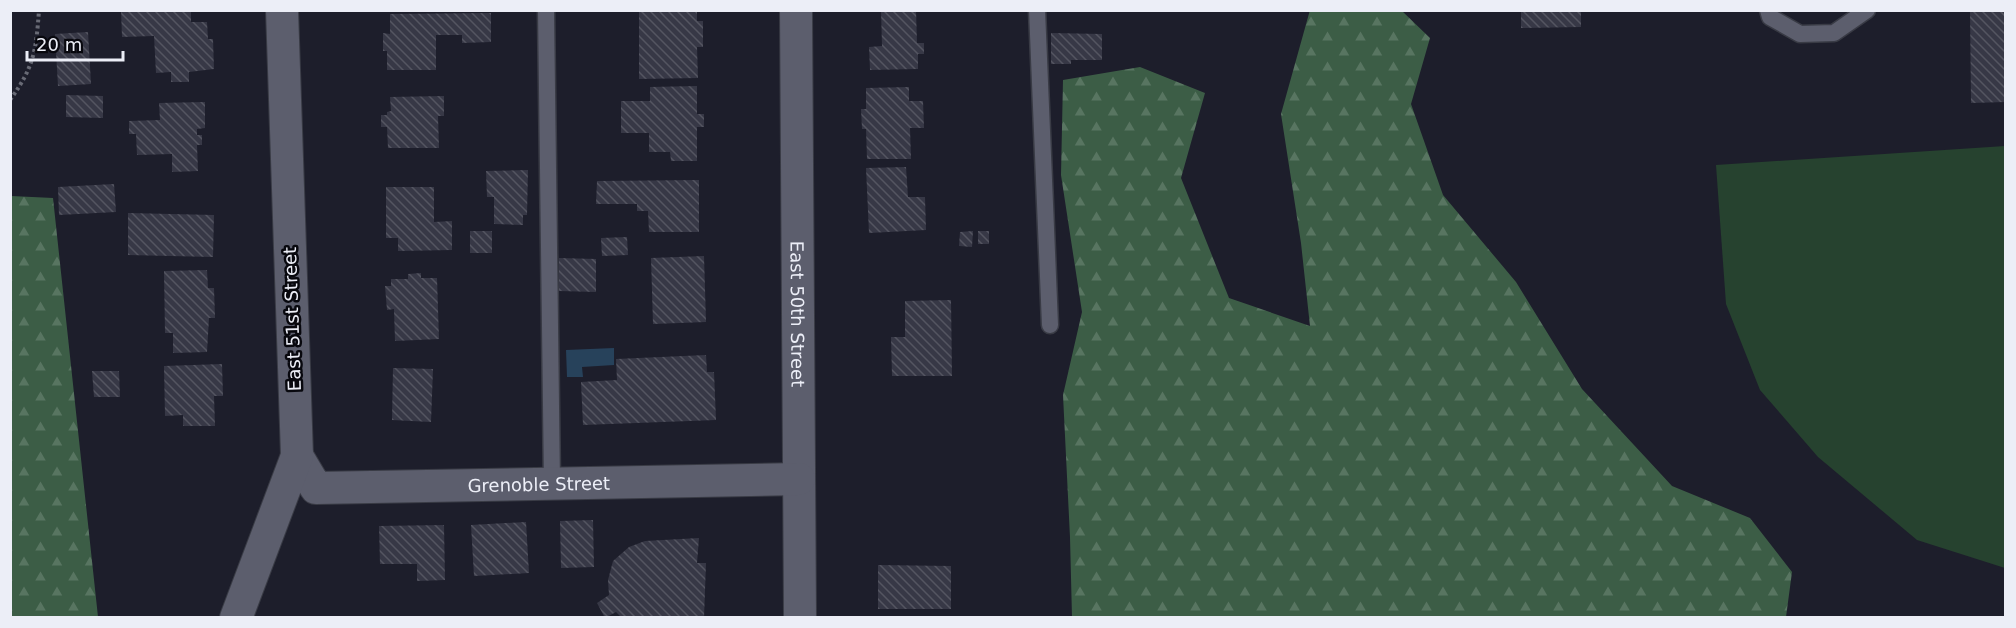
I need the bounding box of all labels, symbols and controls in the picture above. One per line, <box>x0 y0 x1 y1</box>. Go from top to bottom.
scale bar <box>27 24 123 62</box>
text: 20 m <box>36 34 82 55</box>
street label: East 50th Street <box>787 241 809 387</box>
street label: East 51st Street <box>279 247 305 391</box>
street label: Grenoble Street <box>467 472 610 496</box>

